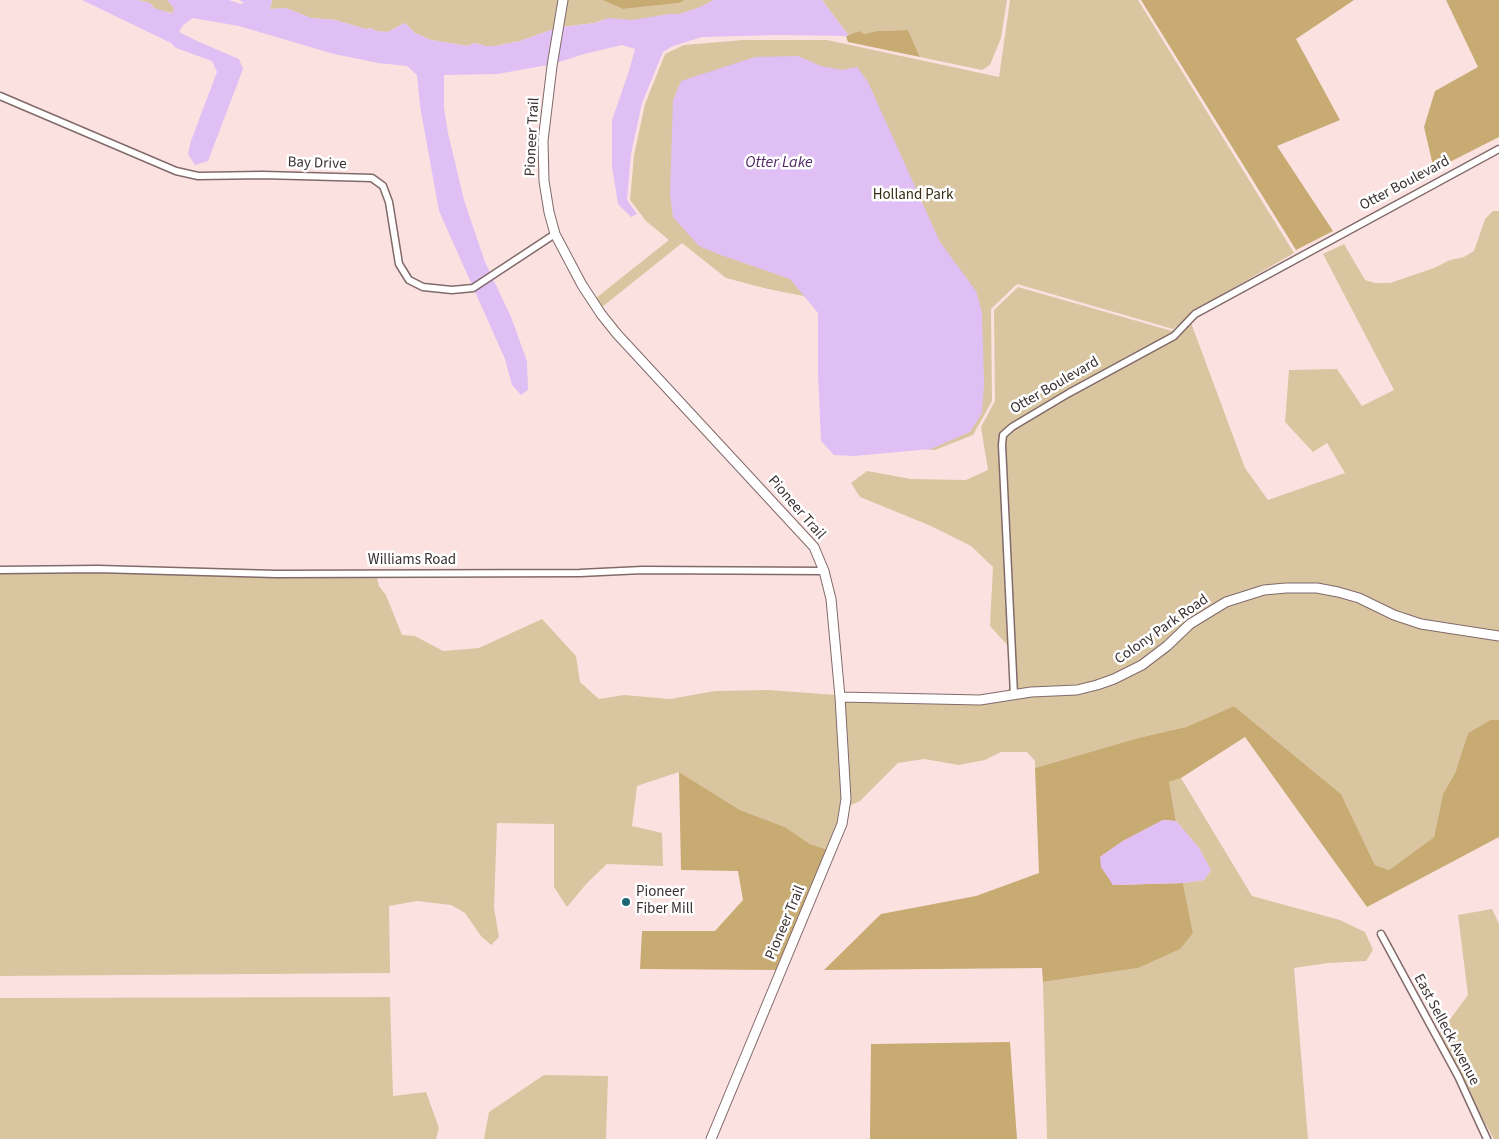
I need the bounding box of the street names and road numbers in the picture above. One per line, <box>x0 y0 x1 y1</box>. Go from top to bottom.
street label: Pioneer Trail <box>522 97 544 177</box>
street label: Otter Boulevard <box>1357 153 1453 215</box>
street label: Bay Drive <box>287 154 347 174</box>
street label: Otter Boulevard <box>1007 353 1103 419</box>
street label: Pioneer Trail <box>763 472 829 544</box>
street label: Williams Road <box>368 552 456 570</box>
street label: Colony Park Road <box>1112 591 1212 669</box>
street label: Pioneer Trail <box>762 883 810 963</box>
street label: East Selleck Avenue <box>1409 971 1483 1089</box>

